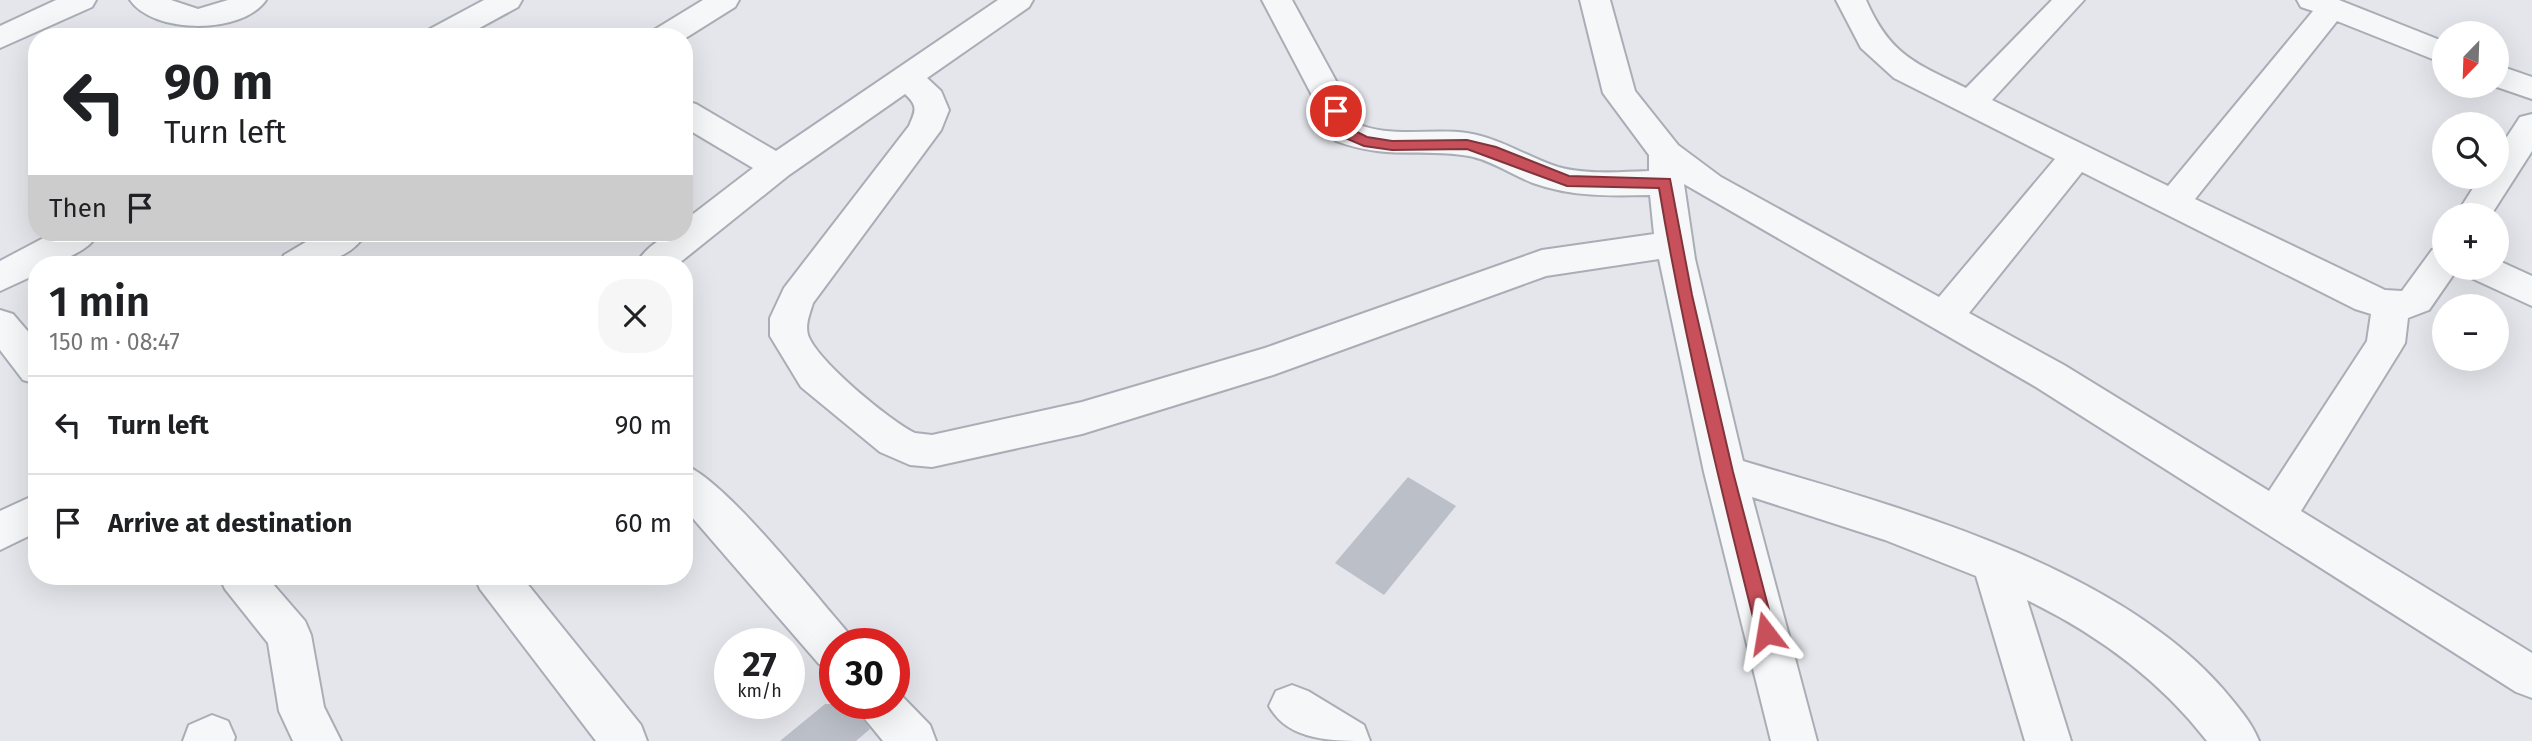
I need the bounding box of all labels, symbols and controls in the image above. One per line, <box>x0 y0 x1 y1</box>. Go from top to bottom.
north arrow <box>2432 21 2510 98</box>
map controls <box>2432 21 2509 371</box>
text: 90 m <box>164 53 273 112</box>
icon: left <box>49 56 140 147</box>
pin <box>1306 81 1366 141</box>
icon: arrive <box>1317 92 1355 130</box>
button: search <box>2432 112 2509 189</box>
text: Turn left <box>164 113 286 151</box>
icon: arrive <box>121 189 159 227</box>
text: Then <box>49 193 107 224</box>
button: + <box>2432 203 2509 280</box>
text: 1 min <box>49 277 150 327</box>
button: close <box>598 279 672 353</box>
button: − <box>2432 294 2509 371</box>
text: 150 m · 08:47 <box>49 328 180 356</box>
icon: left <box>49 406 87 444</box>
text: Turn left <box>108 410 209 441</box>
text: 90 m <box>615 410 672 441</box>
icon: arrive <box>49 504 87 542</box>
text: Arrive at destination <box>108 508 352 539</box>
text: 60 m <box>614 508 672 539</box>
position arrow <box>1729 596 1803 670</box>
speed limit sign: 30 <box>819 628 910 719</box>
text: 27 <box>742 643 777 685</box>
text: km/h <box>737 680 782 702</box>

